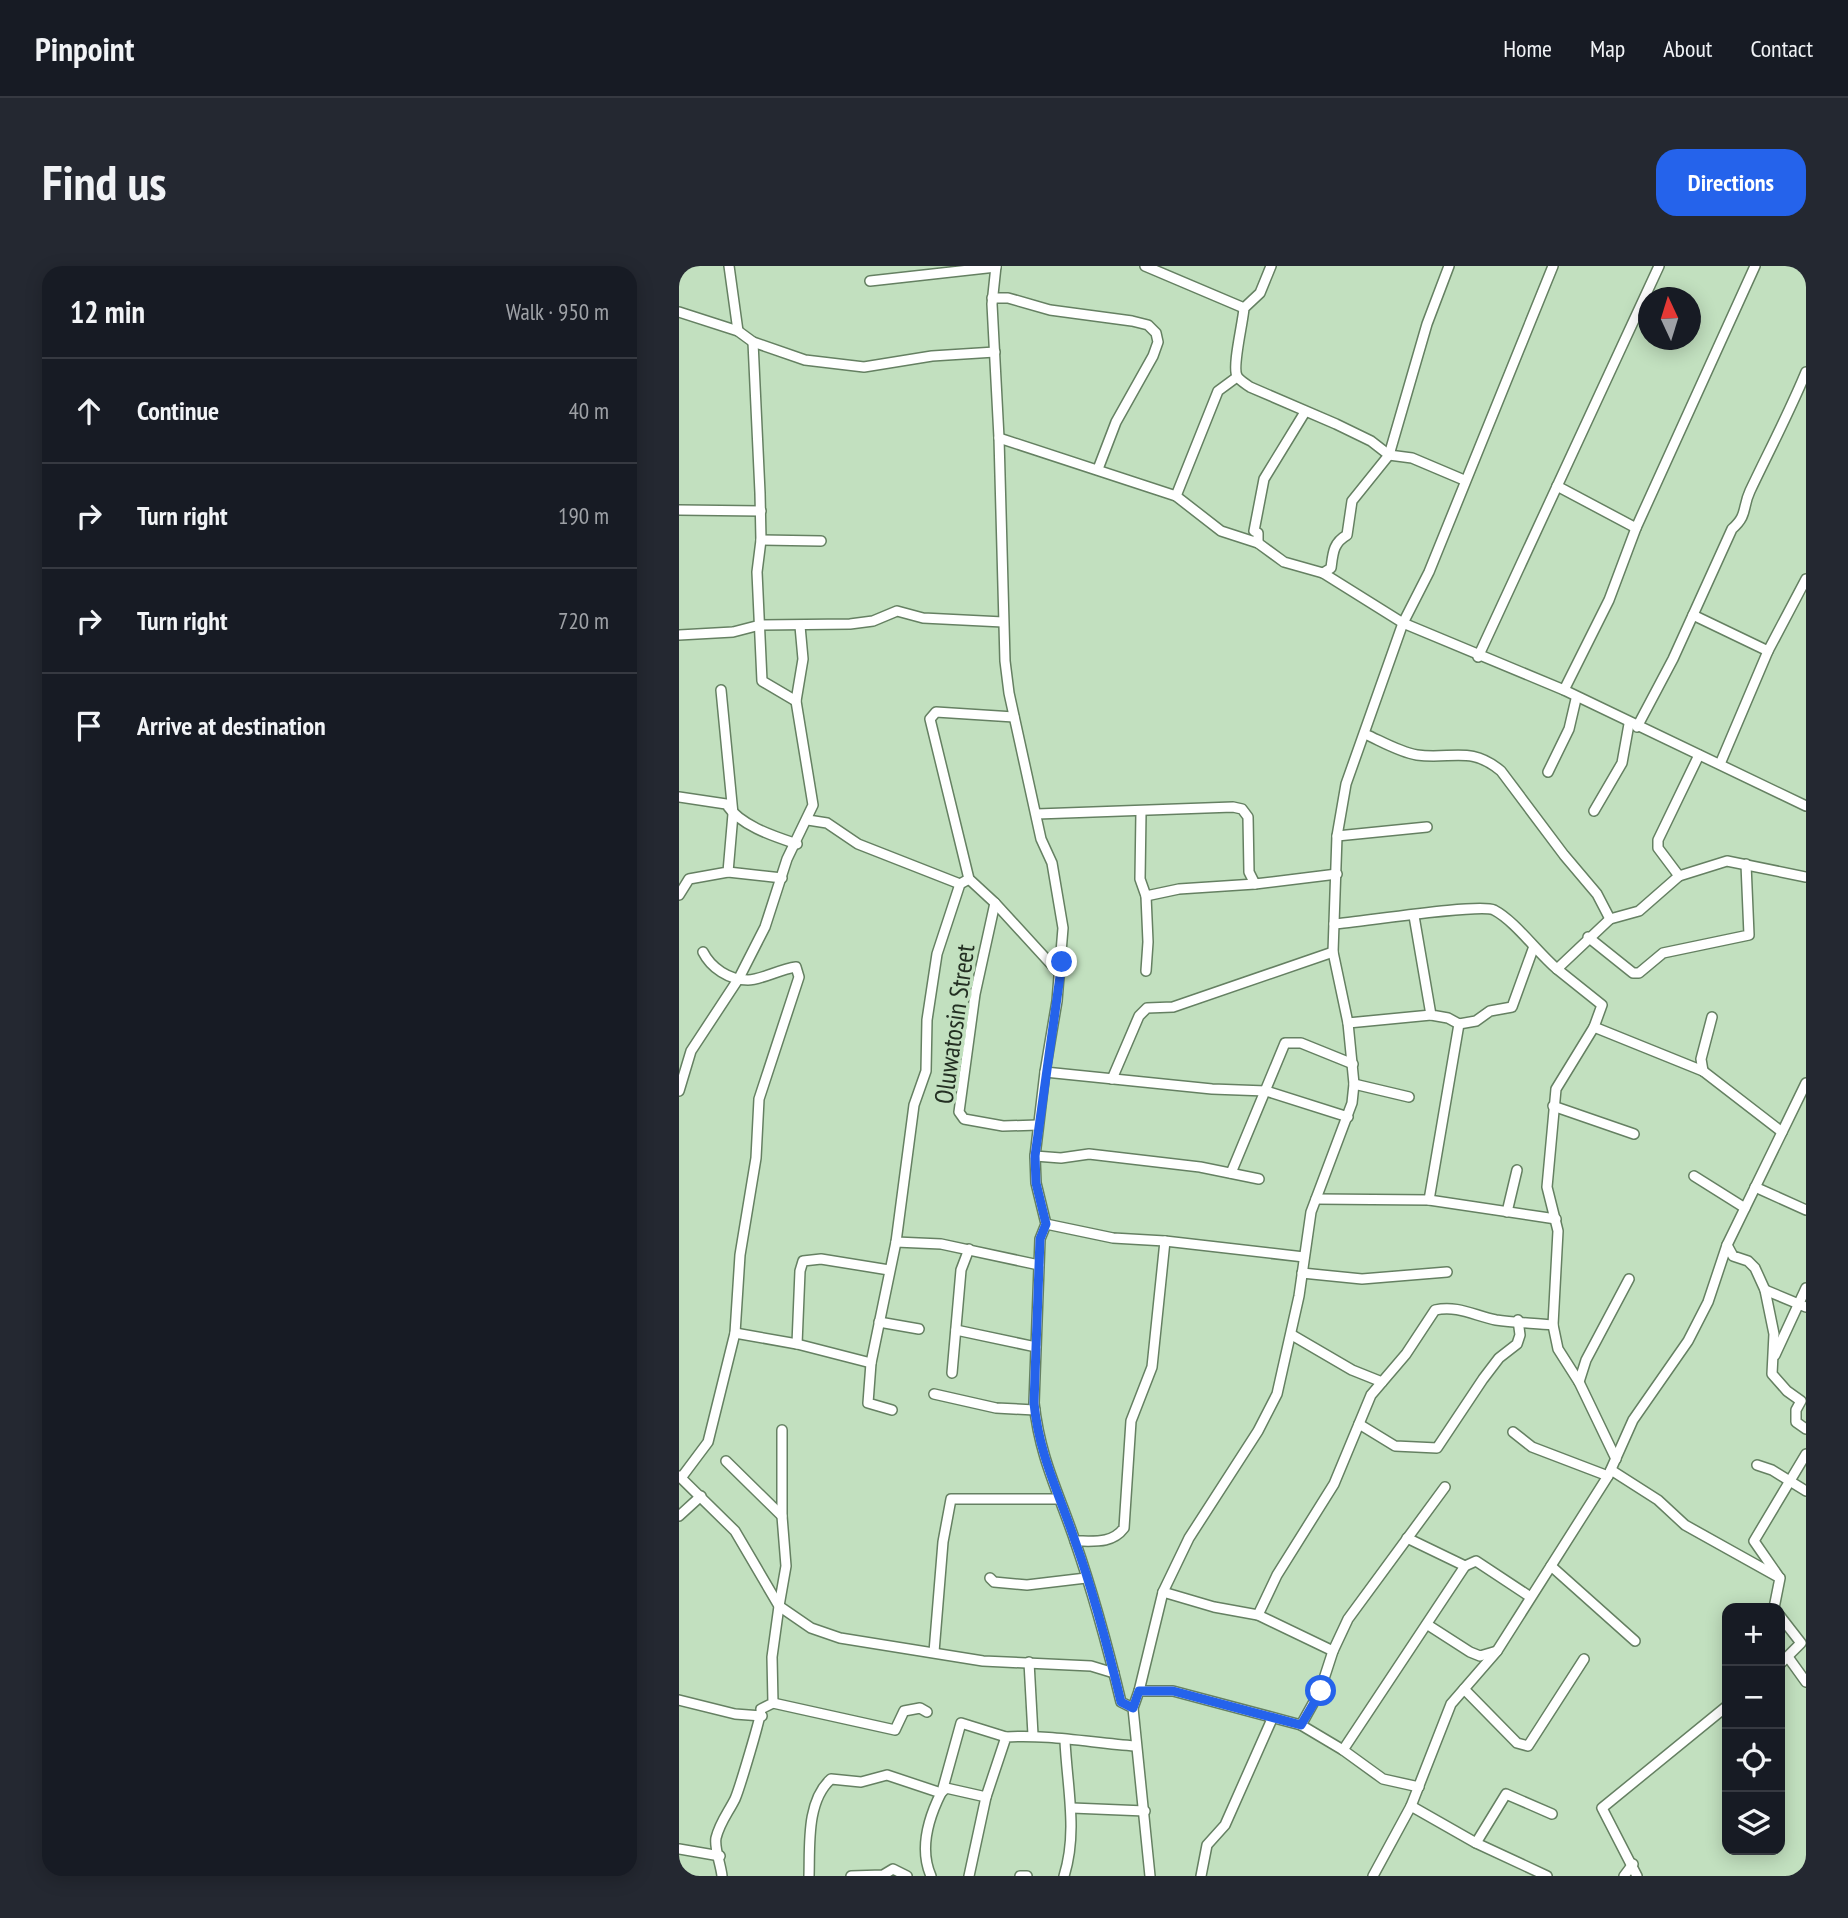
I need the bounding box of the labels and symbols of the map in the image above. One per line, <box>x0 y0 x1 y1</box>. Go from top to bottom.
north arrow <box>1638 287 1701 350</box>
street label: Oluwatosin Street <box>926 942 982 1106</box>
route end <box>1046 946 1077 977</box>
route start <box>1305 1675 1336 1706</box>

